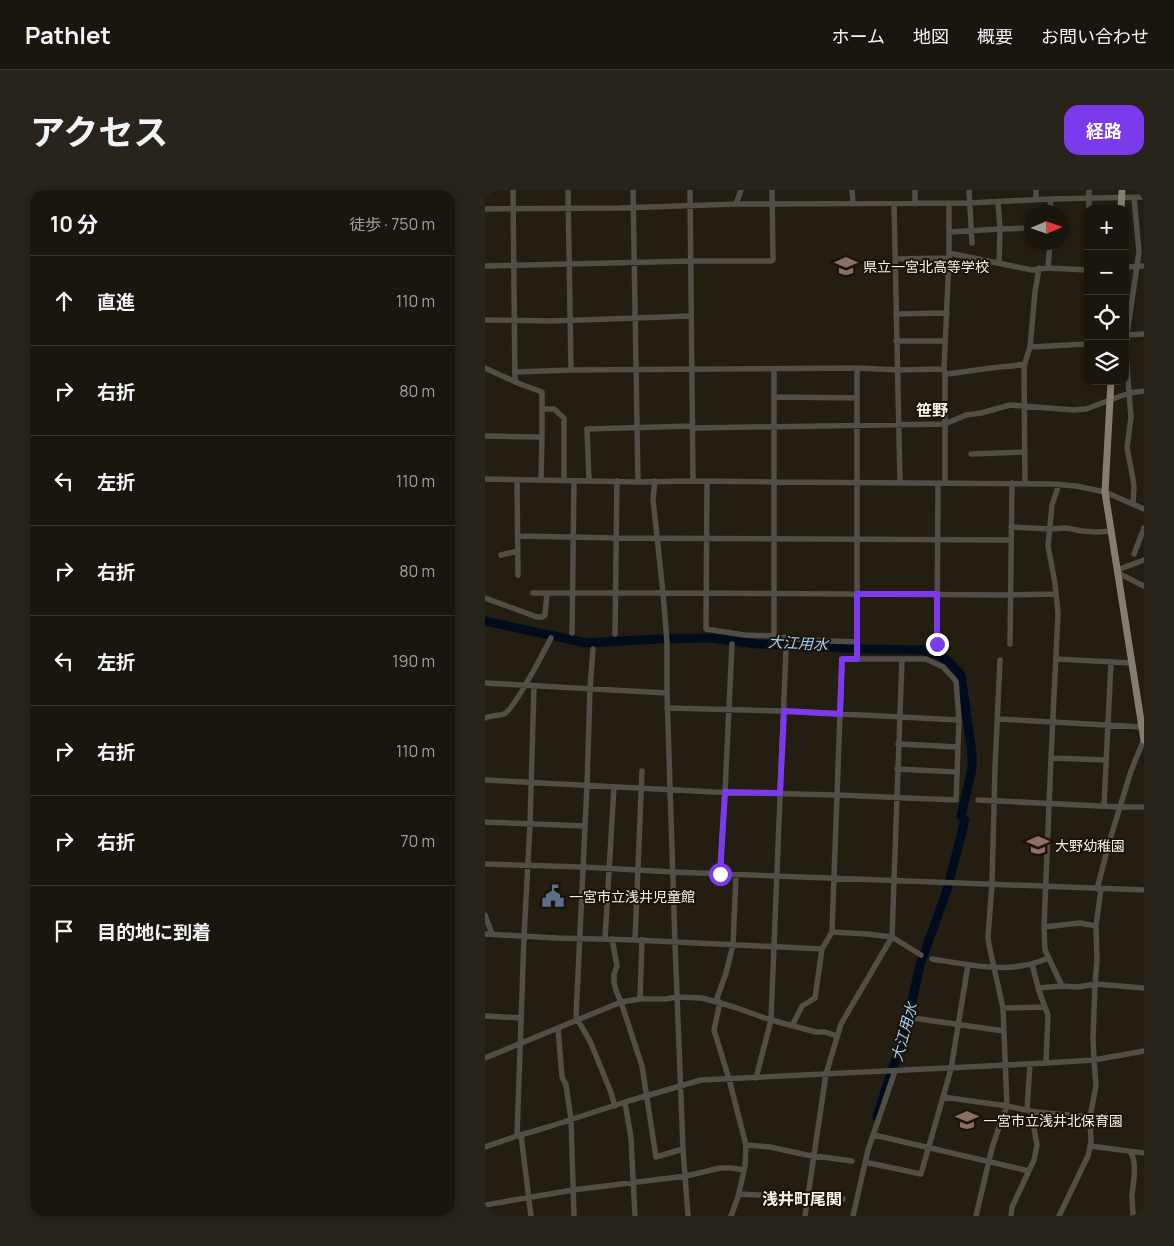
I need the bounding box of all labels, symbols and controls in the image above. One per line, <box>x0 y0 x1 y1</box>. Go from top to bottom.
text: Pathlet <box>25 18 111 51</box>
text: ホーム <box>832 24 885 48</box>
text: 地図 <box>913 24 949 48</box>
text: 概要 <box>977 24 1013 48</box>
text: お問い合わせ <box>1041 24 1149 48</box>
button: 経路 <box>1064 105 1144 155</box>
text: アクセス <box>30 108 168 156</box>
north arrow <box>1024 205 1069 250</box>
map controls <box>1084 205 1129 385</box>
button: + <box>1084 205 1129 250</box>
text: 10 分 <box>50 210 98 238</box>
text: 徒歩 · 750 m <box>349 213 435 235</box>
button: − <box>1084 250 1129 295</box>
school or university icon: 県立一宮北高等学校 <box>833 253 859 279</box>
place label: 県立一宮北高等学校 <box>863 257 989 276</box>
icon: ahead <box>50 287 78 315</box>
text: 直進 <box>97 289 135 315</box>
text: 110 m <box>396 290 435 312</box>
button: locate <box>1084 295 1129 340</box>
button: layers <box>1084 340 1129 385</box>
icon: right <box>50 377 78 405</box>
text: 右折 <box>97 379 135 405</box>
text: 80 m <box>399 380 435 402</box>
district label: 笹野 <box>916 399 948 421</box>
icon: left <box>50 467 78 495</box>
text: 左折 <box>97 469 135 495</box>
text: 110 m <box>396 470 435 492</box>
icon: right <box>50 557 78 585</box>
text: 右折 <box>97 559 135 585</box>
text: 80 m <box>399 560 435 582</box>
water label: 大江用水 <box>767 631 830 655</box>
route end <box>926 633 949 656</box>
icon: left <box>50 647 78 675</box>
text: 左折 <box>97 649 135 675</box>
text: 190 m <box>392 650 435 672</box>
icon: right <box>50 737 78 765</box>
text: 右折 <box>97 739 135 765</box>
text: 110 m <box>396 740 435 762</box>
icon: right <box>50 827 78 855</box>
text: 右折 <box>97 829 135 855</box>
text: 70 m <box>400 830 435 852</box>
school or university icon: 大野幼稚園 <box>1025 832 1051 858</box>
place label: 大野幼稚園 <box>1055 836 1125 855</box>
route start <box>709 863 732 886</box>
public building icon: 一宮市立浅井児童館 <box>540 883 566 909</box>
place label: 一宮市立浅井児童館 <box>569 887 695 906</box>
icon: arrive <box>50 917 78 945</box>
text: 目的地に到着 <box>97 919 211 945</box>
water label: 大江用水 <box>886 998 922 1064</box>
school or university icon: 一宮市立浅井北保育園 <box>954 1107 980 1133</box>
place label: 一宮市立浅井北保育園 <box>983 1111 1123 1130</box>
district label: 浅井町尾関 <box>762 1188 842 1210</box>

